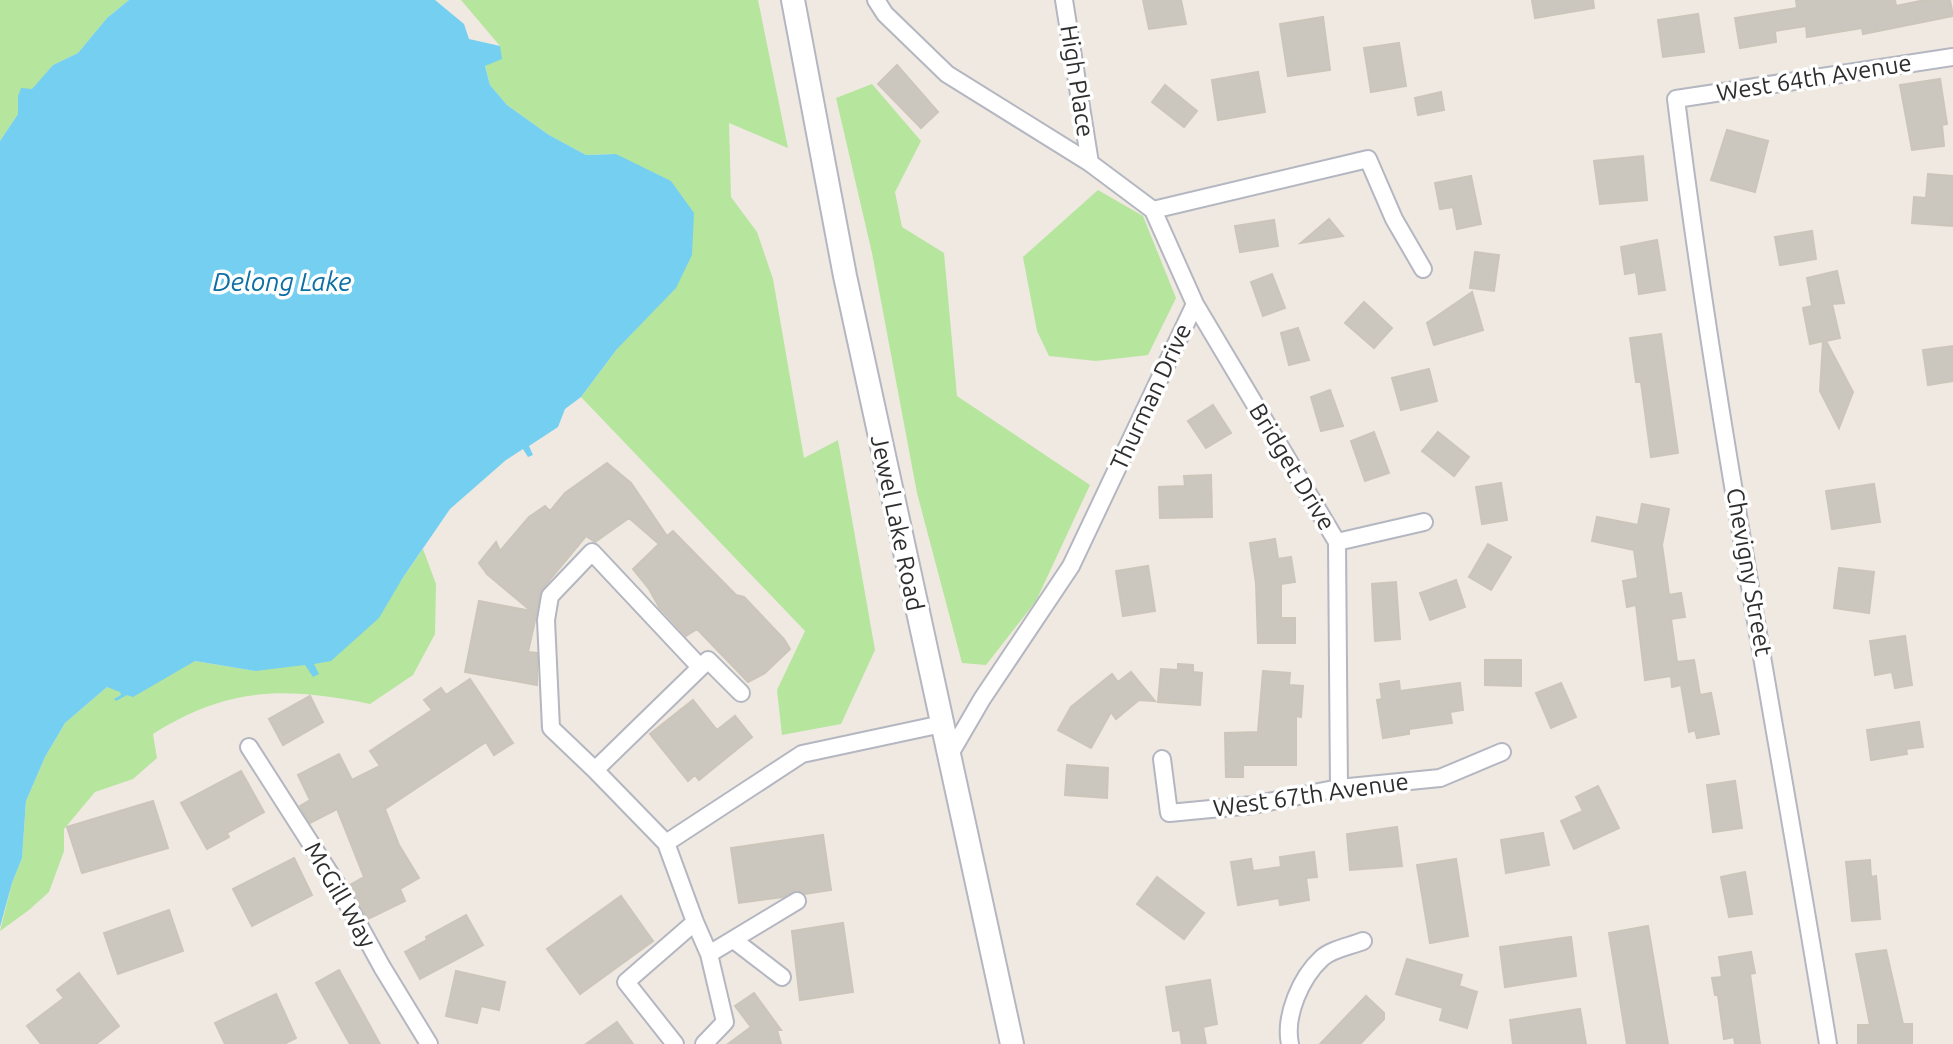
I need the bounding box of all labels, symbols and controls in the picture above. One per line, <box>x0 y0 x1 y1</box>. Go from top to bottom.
street label: High Place <box>1055 23 1100 139</box>
street label: West 64th Avenue <box>1715 49 1913 106</box>
water label: Delong Lake <box>213 267 351 296</box>
street label: Thurman Drive <box>1105 319 1196 474</box>
street label: Bridget Drive <box>1244 399 1341 535</box>
street label: Jewel Lake Road <box>866 433 929 613</box>
street label: Chevigny Street <box>1721 486 1778 659</box>
street label: West 67th Avenue <box>1212 767 1410 822</box>
street label: McGill Way <box>299 837 382 953</box>

